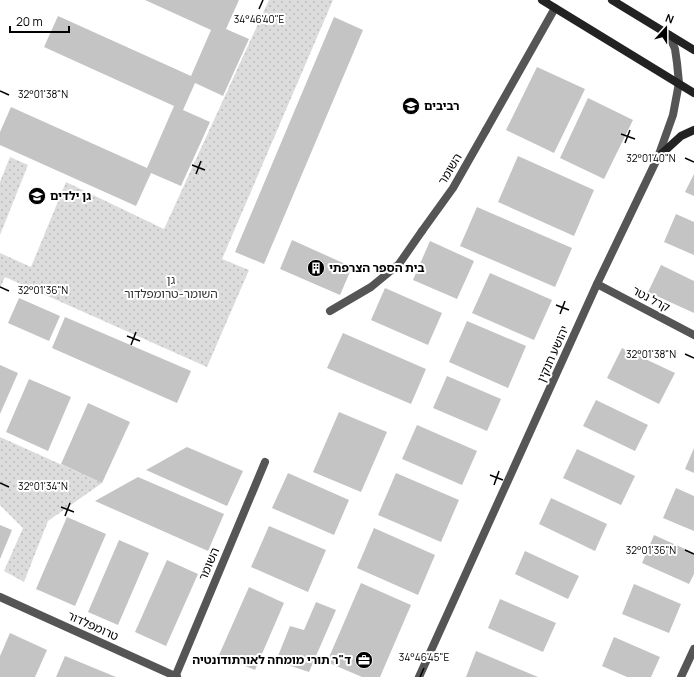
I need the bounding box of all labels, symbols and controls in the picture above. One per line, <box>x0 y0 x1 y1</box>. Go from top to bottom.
scale bar <box>10 8 69 34</box>
north arrow <box>646 8 686 48</box>
text: N <box>663 10 676 27</box>
text: 34°46'40"E <box>234 12 285 26</box>
text: 20 m <box>16 13 43 30</box>
text: 32°01'38"N <box>18 87 68 101</box>
school or university icon: רביבים <box>401 96 421 116</box>
place label: רביבים <box>424 97 460 114</box>
street label: השומר <box>434 150 466 188</box>
text: 32°01'40"N <box>626 151 676 165</box>
school or university icon: גן ילדים <box>27 186 47 206</box>
place label: גן ילדים <box>50 187 91 204</box>
building icon: בית הספר הצרפתי <box>306 258 326 278</box>
place label: בית הספר הצרפתי <box>329 259 425 276</box>
park label: גן השומר-טרומפלדור <box>124 271 218 302</box>
street label: קרל נטר <box>629 282 674 316</box>
text: 32°01'36"N <box>18 283 68 297</box>
street label: יהושע חנקין <box>533 323 573 385</box>
text: 32°01'38"N <box>626 347 676 361</box>
text: 32°01'34"N <box>18 479 68 493</box>
text: 32°01'36"N <box>626 543 676 557</box>
street label: השומר <box>194 545 223 583</box>
street label: טרומפלדור <box>65 607 122 644</box>
office icon: ד"ר תורי מומחה לאורתודונטיה <box>354 650 374 670</box>
text: 34°46'45"E <box>399 650 449 664</box>
place label: ד"ר תורי מומחה לאורתודונטיה <box>192 651 351 668</box>

